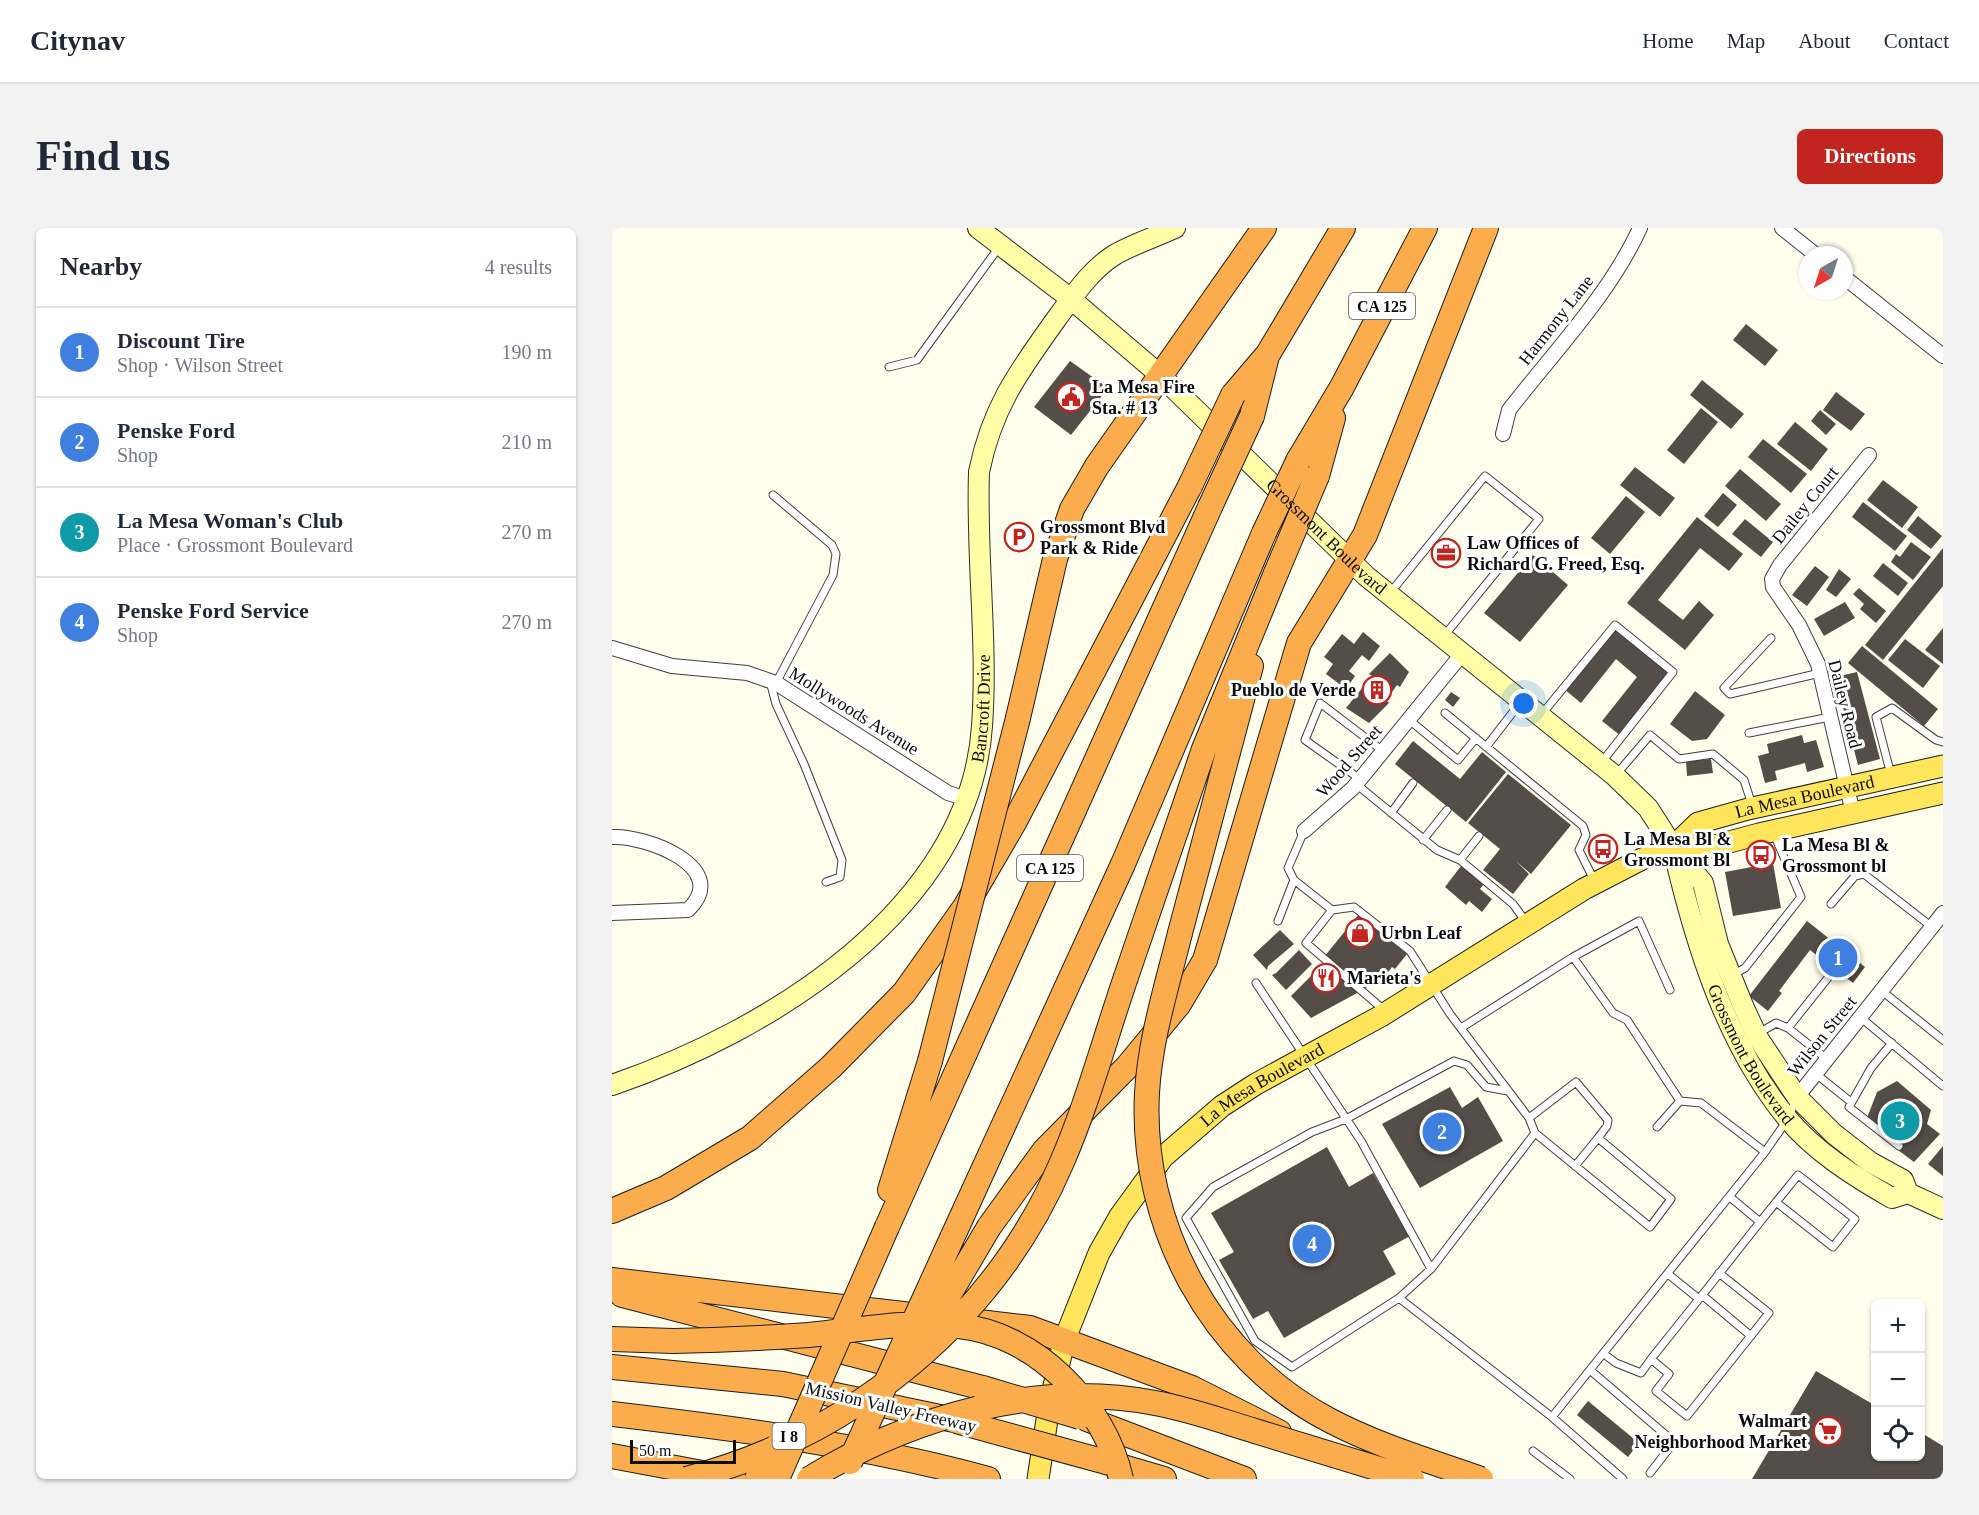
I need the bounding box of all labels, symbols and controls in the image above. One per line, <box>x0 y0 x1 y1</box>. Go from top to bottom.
text: Citynav <box>30 25 125 56</box>
text: Home <box>1642 29 1694 53</box>
text: Map <box>1727 29 1765 53</box>
text: About <box>1798 29 1851 53</box>
text: Contact <box>1884 29 1949 53</box>
button: Directions <box>1797 129 1943 184</box>
text: Find us <box>36 133 170 179</box>
north arrow <box>1799 246 1853 300</box>
text: Nearby <box>60 252 142 281</box>
text: 4 results <box>485 256 552 278</box>
street label: Harmony Lane <box>1515 271 1597 369</box>
road number: CA 125 <box>1349 293 1415 319</box>
text: Discount Tire <box>117 328 245 353</box>
text: 1 <box>75 341 85 363</box>
text: 190 m <box>501 341 552 363</box>
text: Shop · Wilson Street <box>117 354 283 376</box>
place label: La Mesa Fire Sta. # 13 <box>1092 377 1195 418</box>
public building icon: La Mesa Fire Sta. # 13 <box>1055 381 1087 413</box>
text: Penske Ford <box>117 418 235 443</box>
text: 2 <box>75 431 85 453</box>
text: 210 m <box>501 431 552 453</box>
text: Shop <box>117 444 158 466</box>
street label: Dailey Court <box>1768 462 1842 548</box>
street label: Grossmont Boulevard <box>1262 474 1391 598</box>
text: La Mesa Woman's Club <box>117 508 343 533</box>
place label: Grossmont Blvd Park & Ride <box>1040 517 1165 558</box>
text: 3 <box>75 521 85 543</box>
text: 270 m <box>501 521 552 543</box>
parking icon: Grossmont Blvd Park & Ride <box>1003 521 1035 553</box>
place label: Law Offices of Richard G. Freed, Esq. <box>1467 533 1645 574</box>
text: Place · Grossmont Boulevard <box>117 534 353 556</box>
office icon: Law Offices of Richard G. Freed, Esq. <box>1430 537 1462 569</box>
text: Penske Ford Service <box>117 598 309 623</box>
text: 4 <box>75 611 85 633</box>
text: 270 m <box>501 611 552 633</box>
text: Shop <box>117 624 158 646</box>
street label: Bancroft Drive <box>967 654 994 764</box>
street label: Dailey Road <box>1824 658 1866 750</box>
street label: Mollywoods Avenue <box>785 663 923 759</box>
building icon: Pueblo de Verde <box>1361 674 1393 706</box>
place label: Pueblo de Verde <box>1231 680 1356 700</box>
your location <box>1509 689 1538 718</box>
street label: Wood Street <box>1312 721 1386 801</box>
street label: La Mesa Boulevard <box>1733 771 1876 822</box>
place label: La Mesa Bl & Grossmont Bl <box>1624 829 1732 870</box>
bus stop icon: La Mesa Bl & Grossmont Bl <box>1587 833 1619 865</box>
place label: La Mesa Bl & Grossmont bl <box>1782 835 1890 876</box>
bus stop icon: La Mesa Bl & Grossmont bl <box>1745 839 1777 871</box>
road number: CA 125 <box>1017 855 1083 881</box>
shop icon: Urbn Leaf <box>1344 917 1376 949</box>
place label: Urbn Leaf <box>1381 923 1463 943</box>
pin: 1 <box>1818 936 1858 980</box>
restaurant icon: Marieta's <box>1310 962 1342 994</box>
place label: Marieta's <box>1347 968 1421 988</box>
street label: Grossmont Boulevard <box>1704 981 1798 1129</box>
street label: Wilson Street <box>1783 992 1861 1080</box>
street label: La Mesa Boulevard <box>1196 1039 1327 1130</box>
pin: 3 <box>1880 1098 1920 1144</box>
pin: 2 <box>1422 1110 1462 1154</box>
pin: 4 <box>1292 1222 1332 1266</box>
map controls <box>1871 1299 1925 1461</box>
button: + <box>1871 1299 1925 1353</box>
button: − <box>1871 1353 1925 1407</box>
street label: Mission Valley Freeway <box>804 1378 978 1436</box>
button: locate <box>1871 1407 1925 1461</box>
place label: Walmart Neighborhood Market <box>1635 1411 1807 1452</box>
supermarket icon: Walmart Neighborhood Market <box>1812 1415 1844 1447</box>
road number: I 8 <box>772 1423 806 1449</box>
scale bar <box>630 1437 736 1464</box>
text: 50 m <box>639 1442 671 1459</box>

